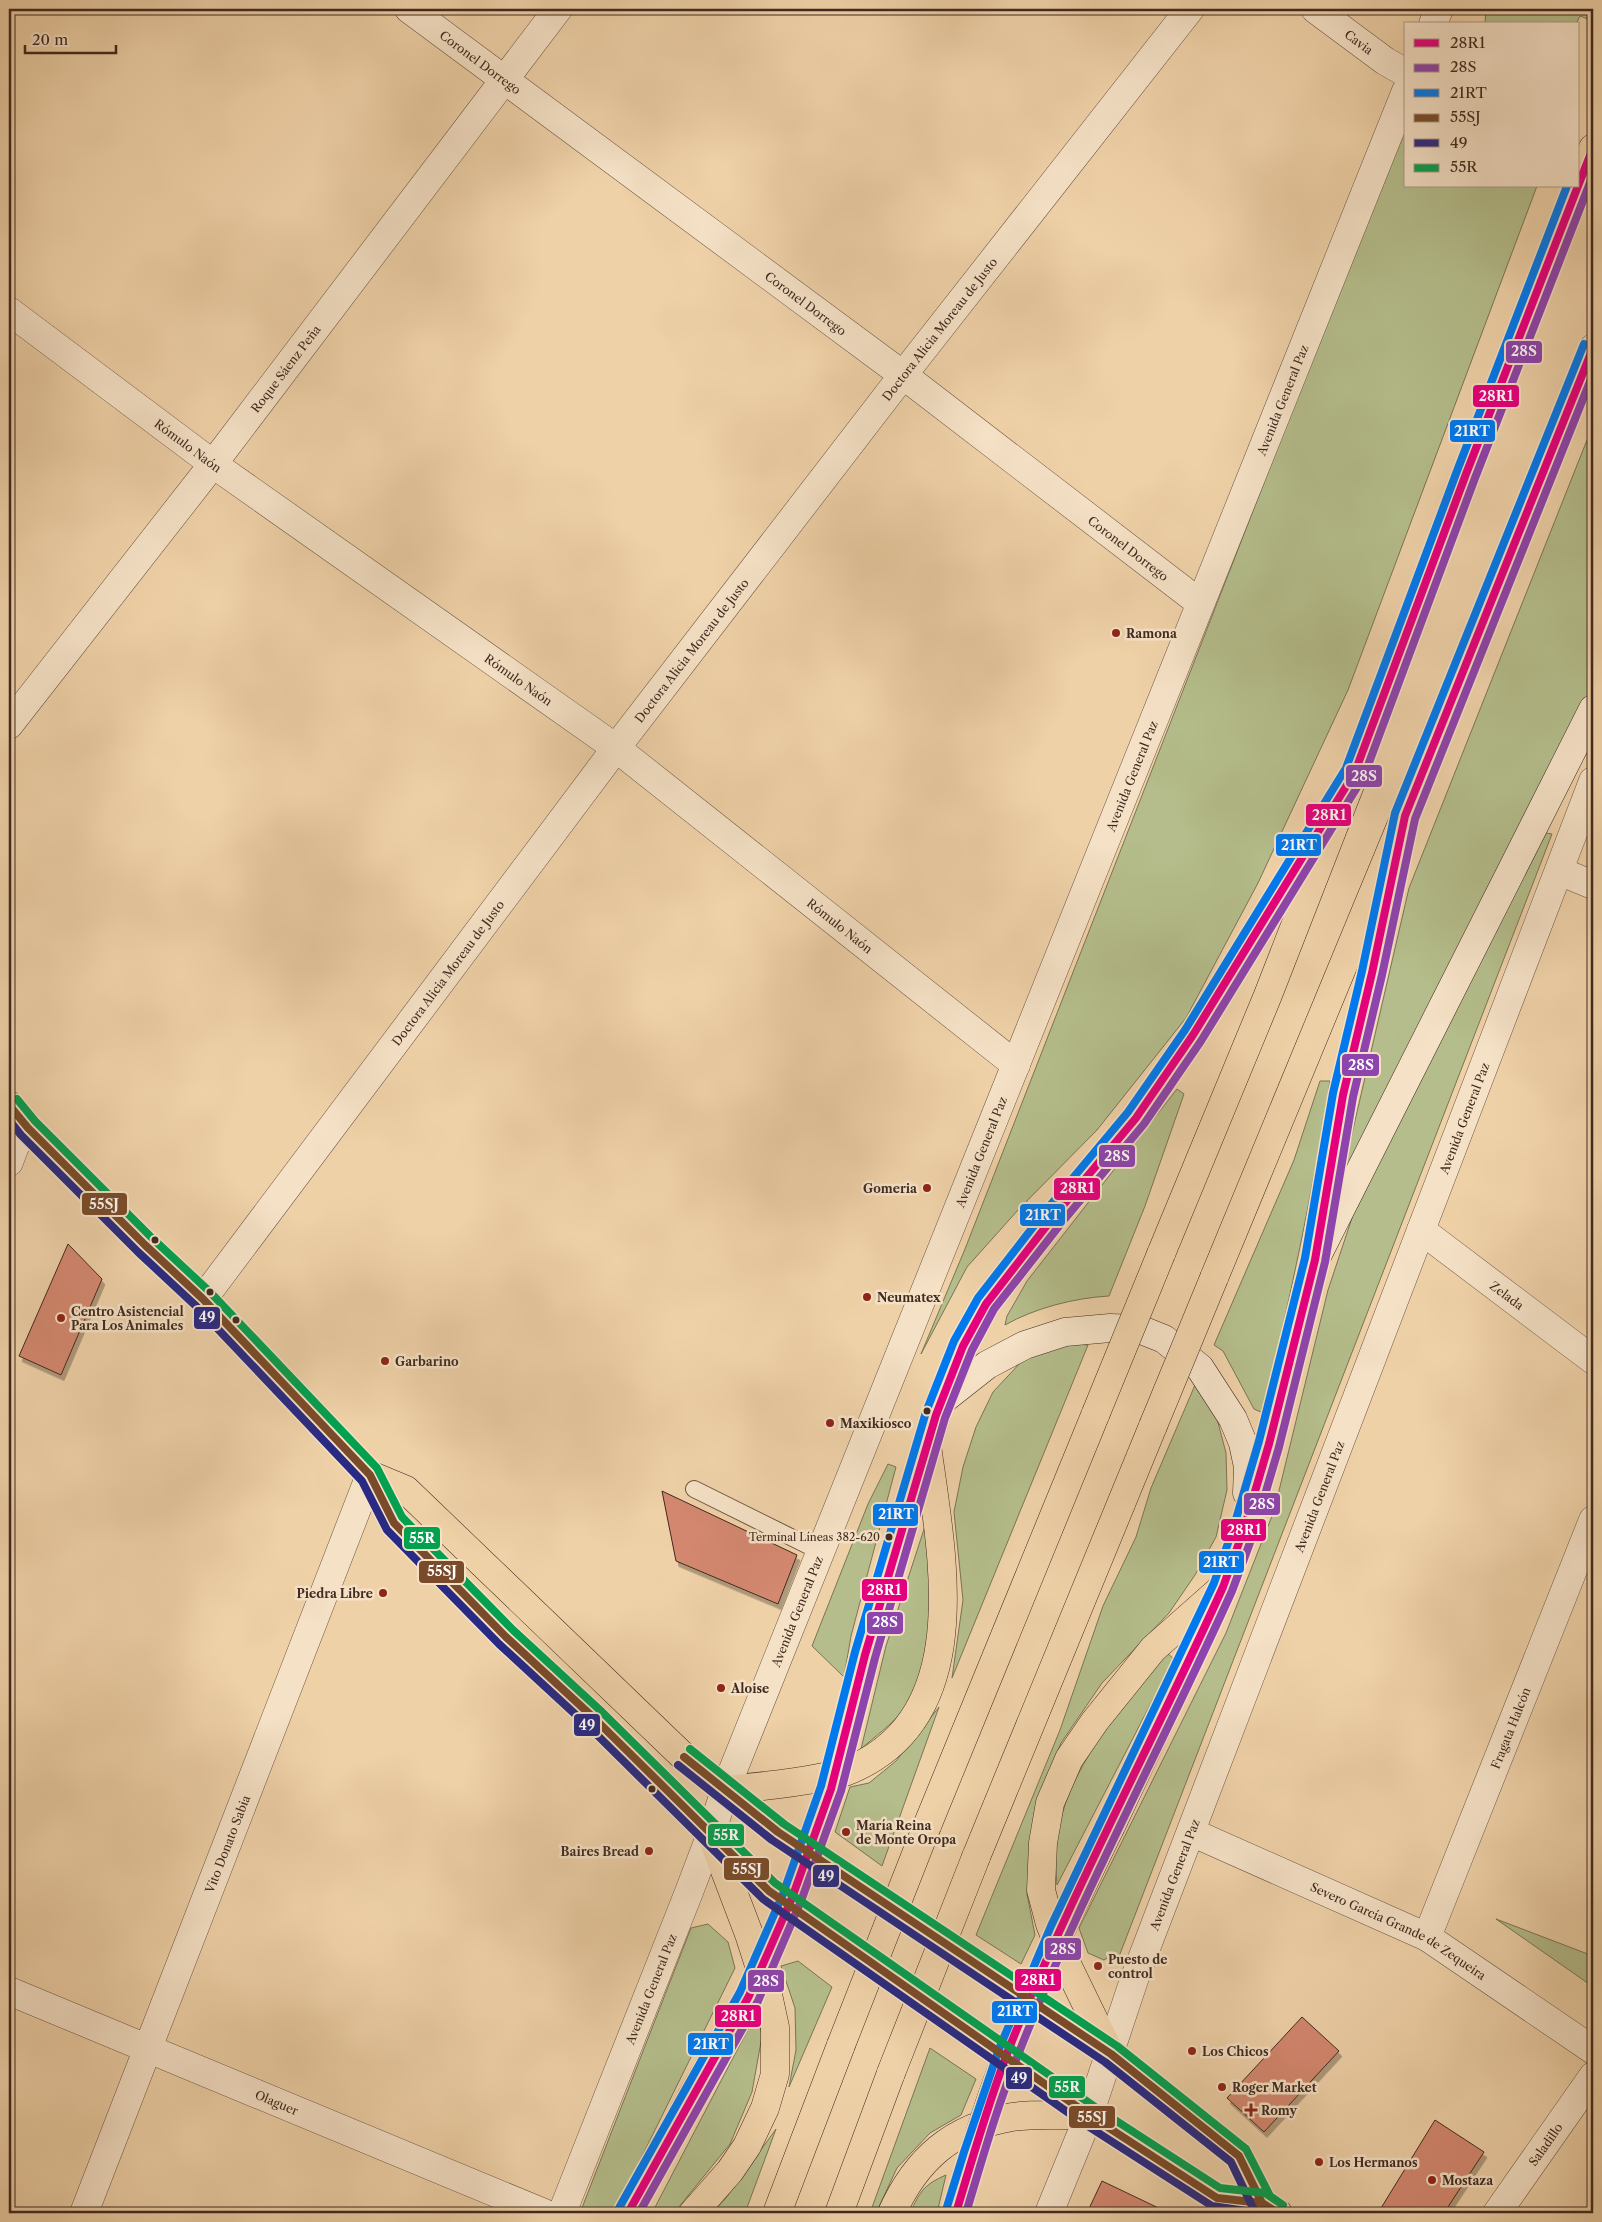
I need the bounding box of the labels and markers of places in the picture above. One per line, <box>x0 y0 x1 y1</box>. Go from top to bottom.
place label: Ramona <box>1126 626 1178 641</box>
marker: Ramona <box>1110 627 1122 639</box>
place label: Gomeria <box>863 1181 918 1196</box>
marker: Gomeria <box>921 1182 933 1194</box>
unlabelled marker <box>150 1235 160 1245</box>
unlabelled marker <box>205 1287 215 1297</box>
place label: Neumatex <box>877 1290 941 1305</box>
marker: Neumatex <box>861 1291 873 1303</box>
place label: Centro Asistencial Para Los Animales <box>71 1304 184 1333</box>
marker: Centro Asistencial Para Los Animales <box>55 1312 67 1324</box>
unlabelled marker <box>231 1315 241 1325</box>
place label: Garbarino <box>395 1354 459 1369</box>
marker: Garbarino <box>379 1355 391 1367</box>
unlabelled marker <box>922 1406 932 1416</box>
place label: Maxikiosco <box>840 1416 912 1431</box>
marker: Maxikiosco <box>824 1417 836 1429</box>
place label: Terminal Líneas 382-620 <box>749 1530 880 1544</box>
marker: Terminal Líneas 382-620 <box>884 1532 894 1542</box>
place label: Piedra Libre <box>296 1586 373 1601</box>
marker: Piedra Libre <box>377 1587 389 1599</box>
place label: Aloise <box>730 1681 769 1696</box>
marker: Aloise <box>715 1682 727 1694</box>
unlabelled marker <box>647 1784 657 1794</box>
place label: María Reina de Monte Oropa <box>856 1818 957 1847</box>
marker: María Reina de Monte Oropa <box>840 1826 852 1838</box>
place label: Baires Bread <box>561 1844 639 1859</box>
marker: Baires Bread <box>643 1845 655 1857</box>
place label: Puesto de control <box>1108 1952 1167 1981</box>
marker: Puesto de control <box>1092 1960 1104 1972</box>
place label: Los Chicos <box>1202 2044 1269 2059</box>
marker: Los Chicos <box>1186 2045 1198 2057</box>
place label: Roger Market <box>1232 2080 1317 2095</box>
marker: Roger Market <box>1216 2081 1228 2093</box>
place label: Romy <box>1261 2103 1297 2118</box>
marker: Romy <box>1245 2104 1257 2116</box>
place label: Los Hermanos <box>1329 2155 1418 2170</box>
marker: Los Hermanos <box>1313 2156 1325 2168</box>
place label: Mostaza <box>1442 2173 1494 2188</box>
marker: Mostaza <box>1426 2174 1438 2186</box>

